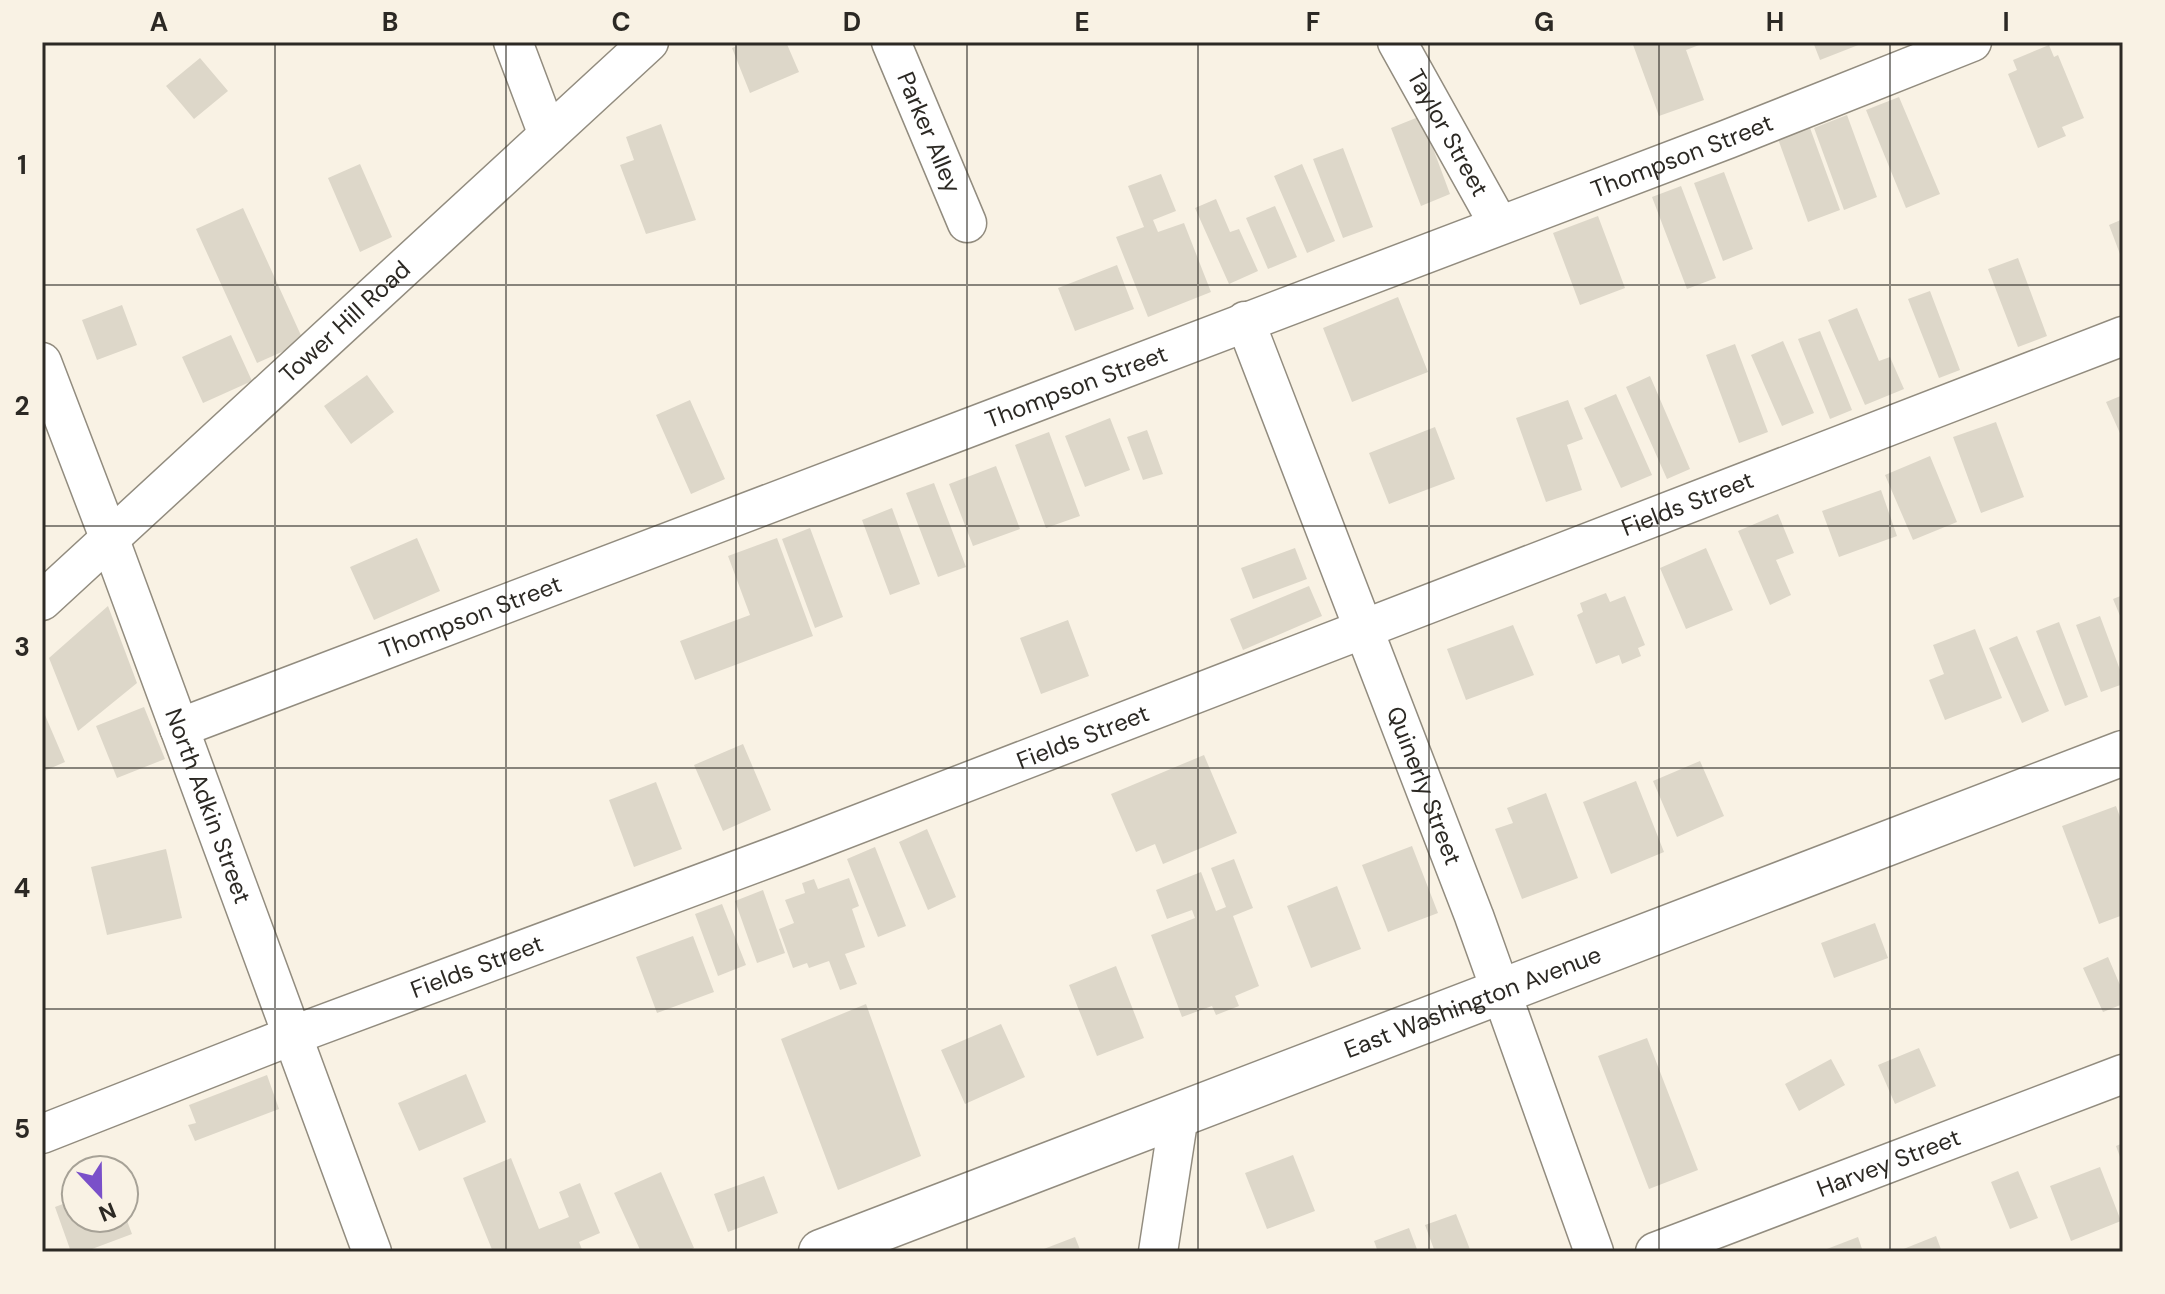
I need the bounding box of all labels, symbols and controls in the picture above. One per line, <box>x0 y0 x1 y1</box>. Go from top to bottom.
text: A <box>150 5 168 39</box>
text: B <box>382 5 398 39</box>
text: C <box>611 5 631 39</box>
text: D <box>843 5 861 39</box>
text: E <box>1074 5 1090 39</box>
text: F <box>1306 5 1320 39</box>
text: G <box>1534 5 1554 39</box>
text: H <box>1766 5 1784 39</box>
text: I <box>2002 5 2010 39</box>
street label: Taylor Street <box>1400 64 1496 202</box>
street label: Parker Alley <box>890 67 969 197</box>
street label: Thompson Street <box>1586 107 1777 205</box>
text: 1 <box>17 148 27 182</box>
street label: Tower Hill Road <box>273 254 417 390</box>
street label: Thompson Street <box>981 338 1172 435</box>
text: 2 <box>14 389 30 423</box>
street label: Fields Street <box>1617 464 1758 543</box>
street label: Thompson Street <box>375 568 566 665</box>
text: 3 <box>14 630 30 664</box>
street label: Fields Street <box>1012 697 1153 776</box>
street label: Quinerly Street <box>1380 702 1469 869</box>
street label: North Adkin Street <box>158 704 258 908</box>
text: 4 <box>14 871 30 905</box>
street label: Fields Street <box>406 928 547 1005</box>
street label: East Washington Avenue <box>1340 938 1606 1065</box>
text: 5 <box>14 1112 30 1146</box>
street label: Harvey Street <box>1812 1121 1965 1204</box>
north arrow <box>60 1154 140 1234</box>
text: N <box>94 1196 120 1229</box>

